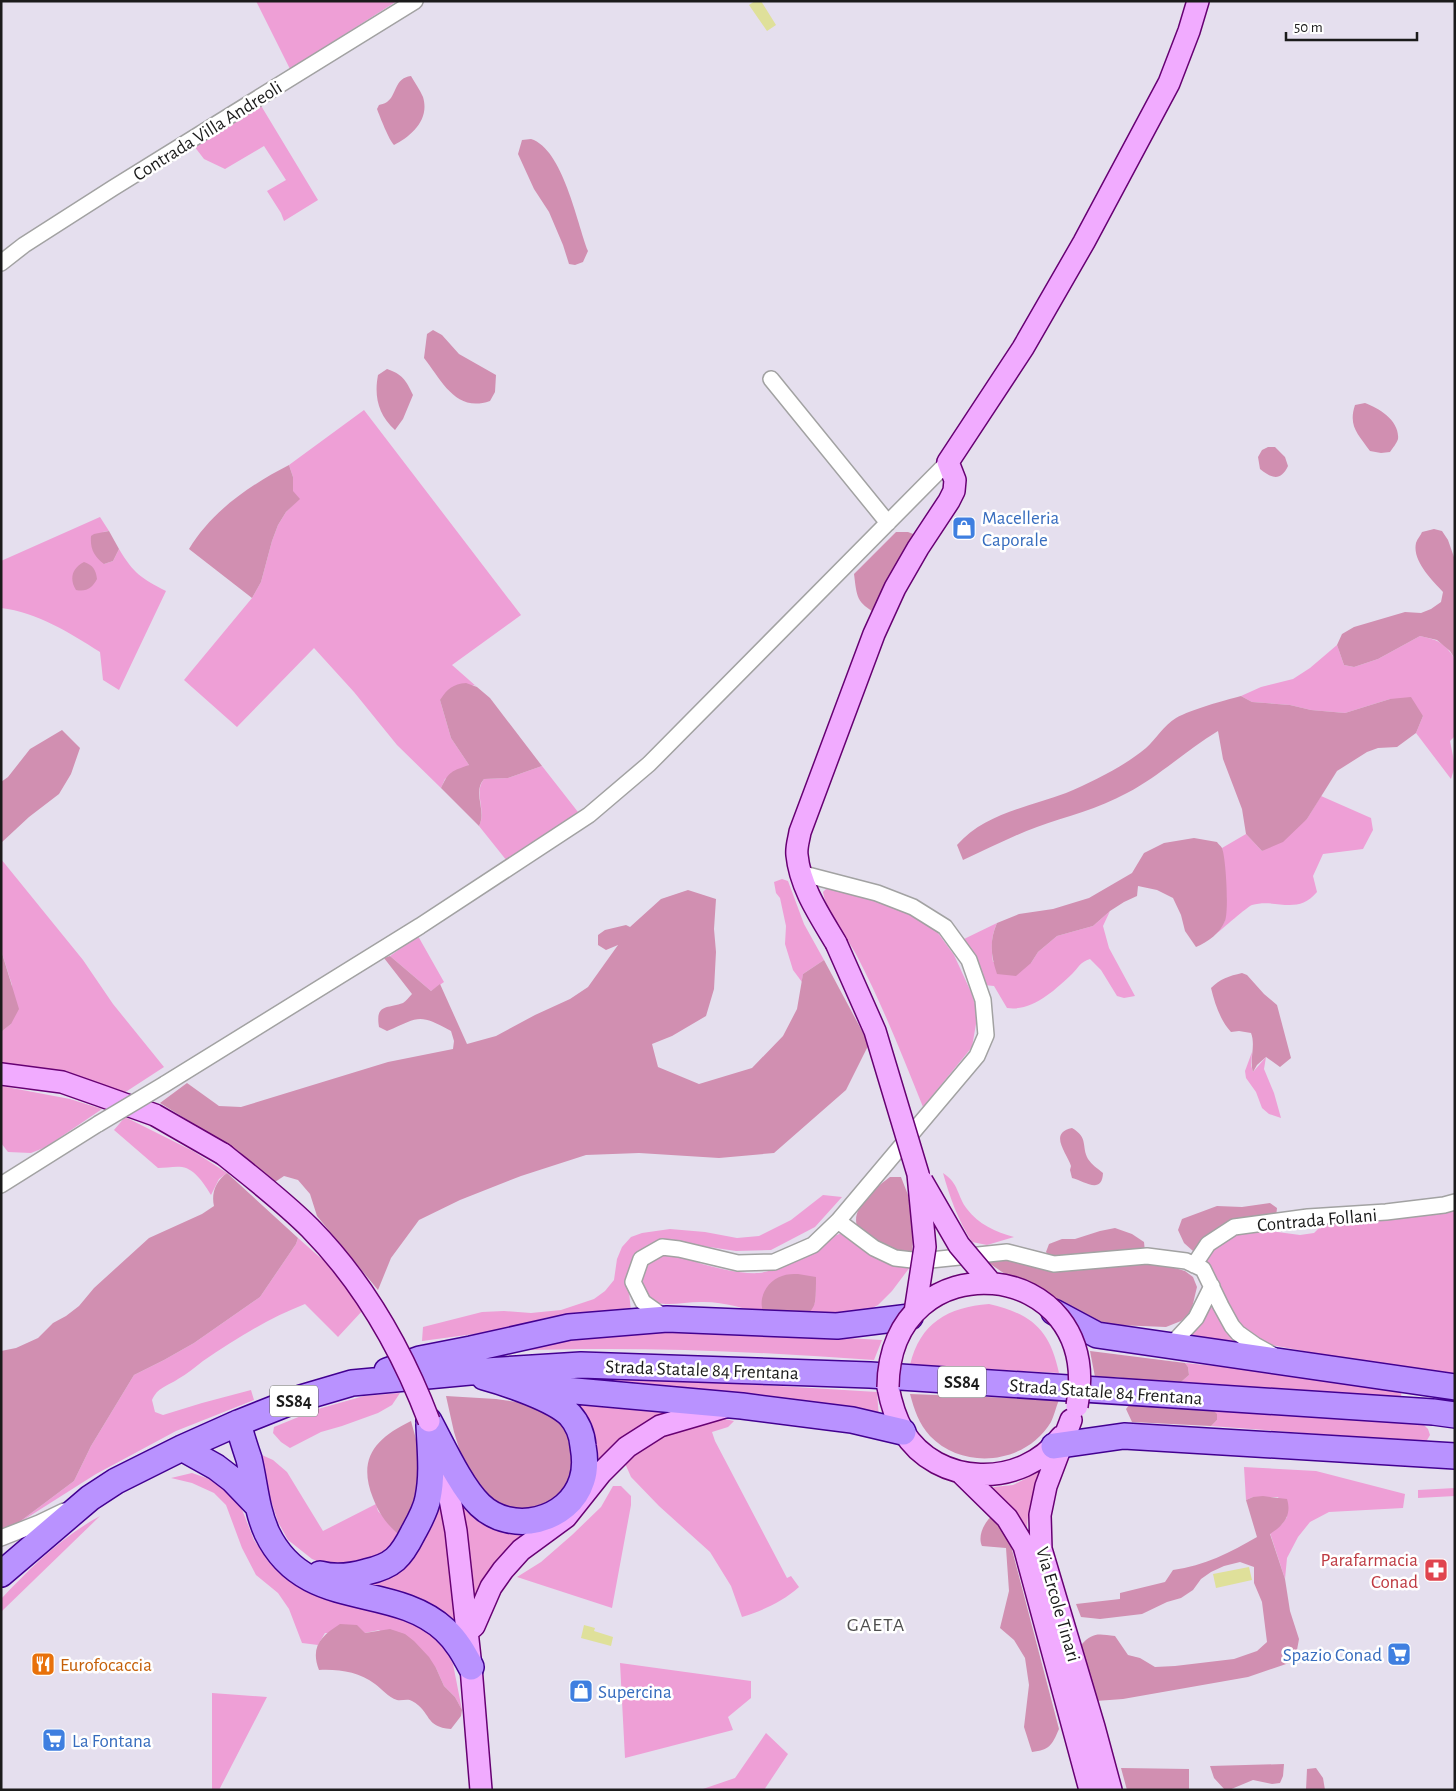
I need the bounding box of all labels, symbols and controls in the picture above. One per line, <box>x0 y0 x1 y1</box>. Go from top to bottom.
scale bar <box>1286 10 1417 42</box>
text: 50 m <box>1294 20 1323 35</box>
street label: Contrada Villa Andreoli <box>130 78 286 185</box>
place label: Macelleria Caporale <box>982 509 1060 550</box>
shop icon: Macelleria Caporale <box>951 515 977 541</box>
street label: Contrada Follani <box>1256 1206 1378 1235</box>
street label: Strada Statale 84 Frentana <box>605 1358 799 1383</box>
road number: SS84 <box>938 1366 986 1398</box>
street label: Strada Statale 84 Frentana <box>1009 1376 1203 1409</box>
road number: SS84 <box>270 1385 318 1416</box>
street label: Via Ercole Tinari <box>1032 1545 1083 1664</box>
place label: Parafarmacia Conad <box>1321 1551 1418 1592</box>
pharmacy icon: Parafarmacia Conad <box>1423 1557 1449 1583</box>
district label: GAETA <box>847 1615 905 1635</box>
supermarket icon: Spazio Conad <box>1386 1641 1412 1667</box>
place label: Spazio Conad <box>1283 1646 1382 1665</box>
restaurant icon: Eurofocaccia <box>30 1651 56 1677</box>
place label: Eurofocaccia <box>60 1656 152 1675</box>
shop icon: Supercina <box>568 1678 594 1704</box>
place label: Supercina <box>598 1683 672 1702</box>
supermarket icon: La Fontana <box>41 1727 67 1753</box>
place label: La Fontana <box>72 1732 152 1751</box>

